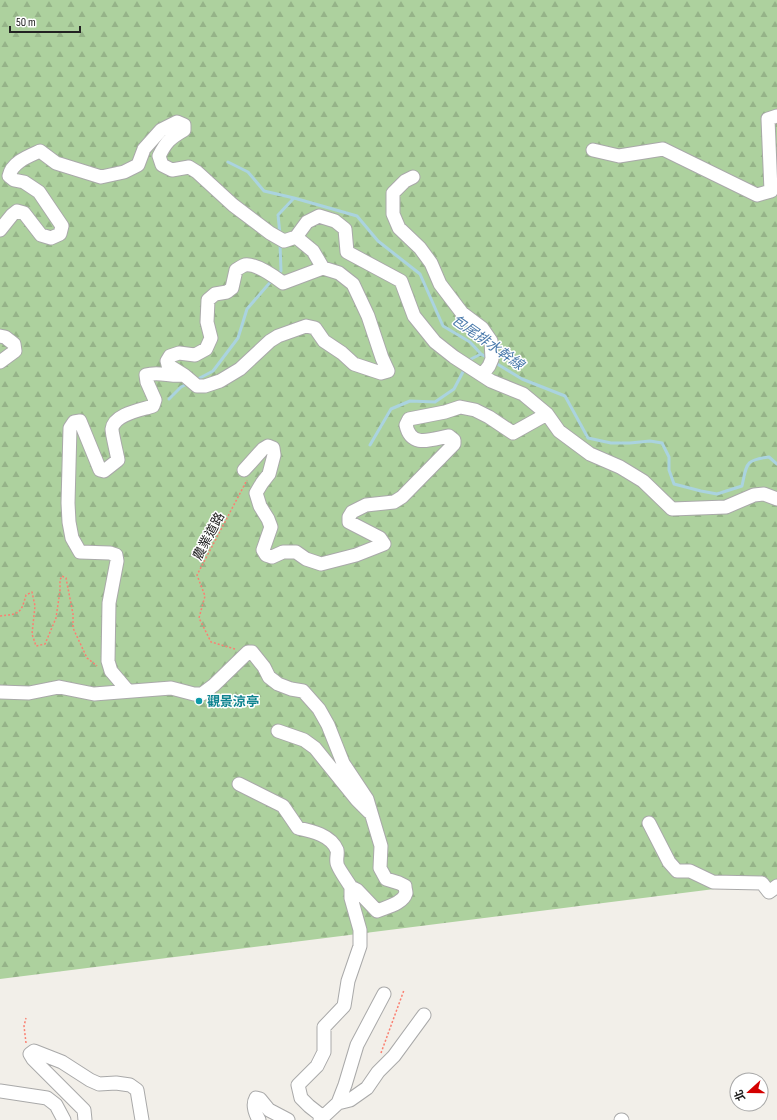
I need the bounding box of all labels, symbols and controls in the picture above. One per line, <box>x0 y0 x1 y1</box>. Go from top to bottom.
scale bar <box>10 8 80 34</box>
text: 50 m <box>16 15 36 30</box>
water label: 包尾排水幹線 <box>448 311 529 375</box>
street label: 農業道路 <box>190 510 228 563</box>
place label: 觀景涼亭 <box>207 694 259 710</box>
marker: 觀景涼亭 <box>194 696 204 706</box>
north arrow <box>729 1072 769 1112</box>
text: 北 <box>732 1088 748 1103</box>

